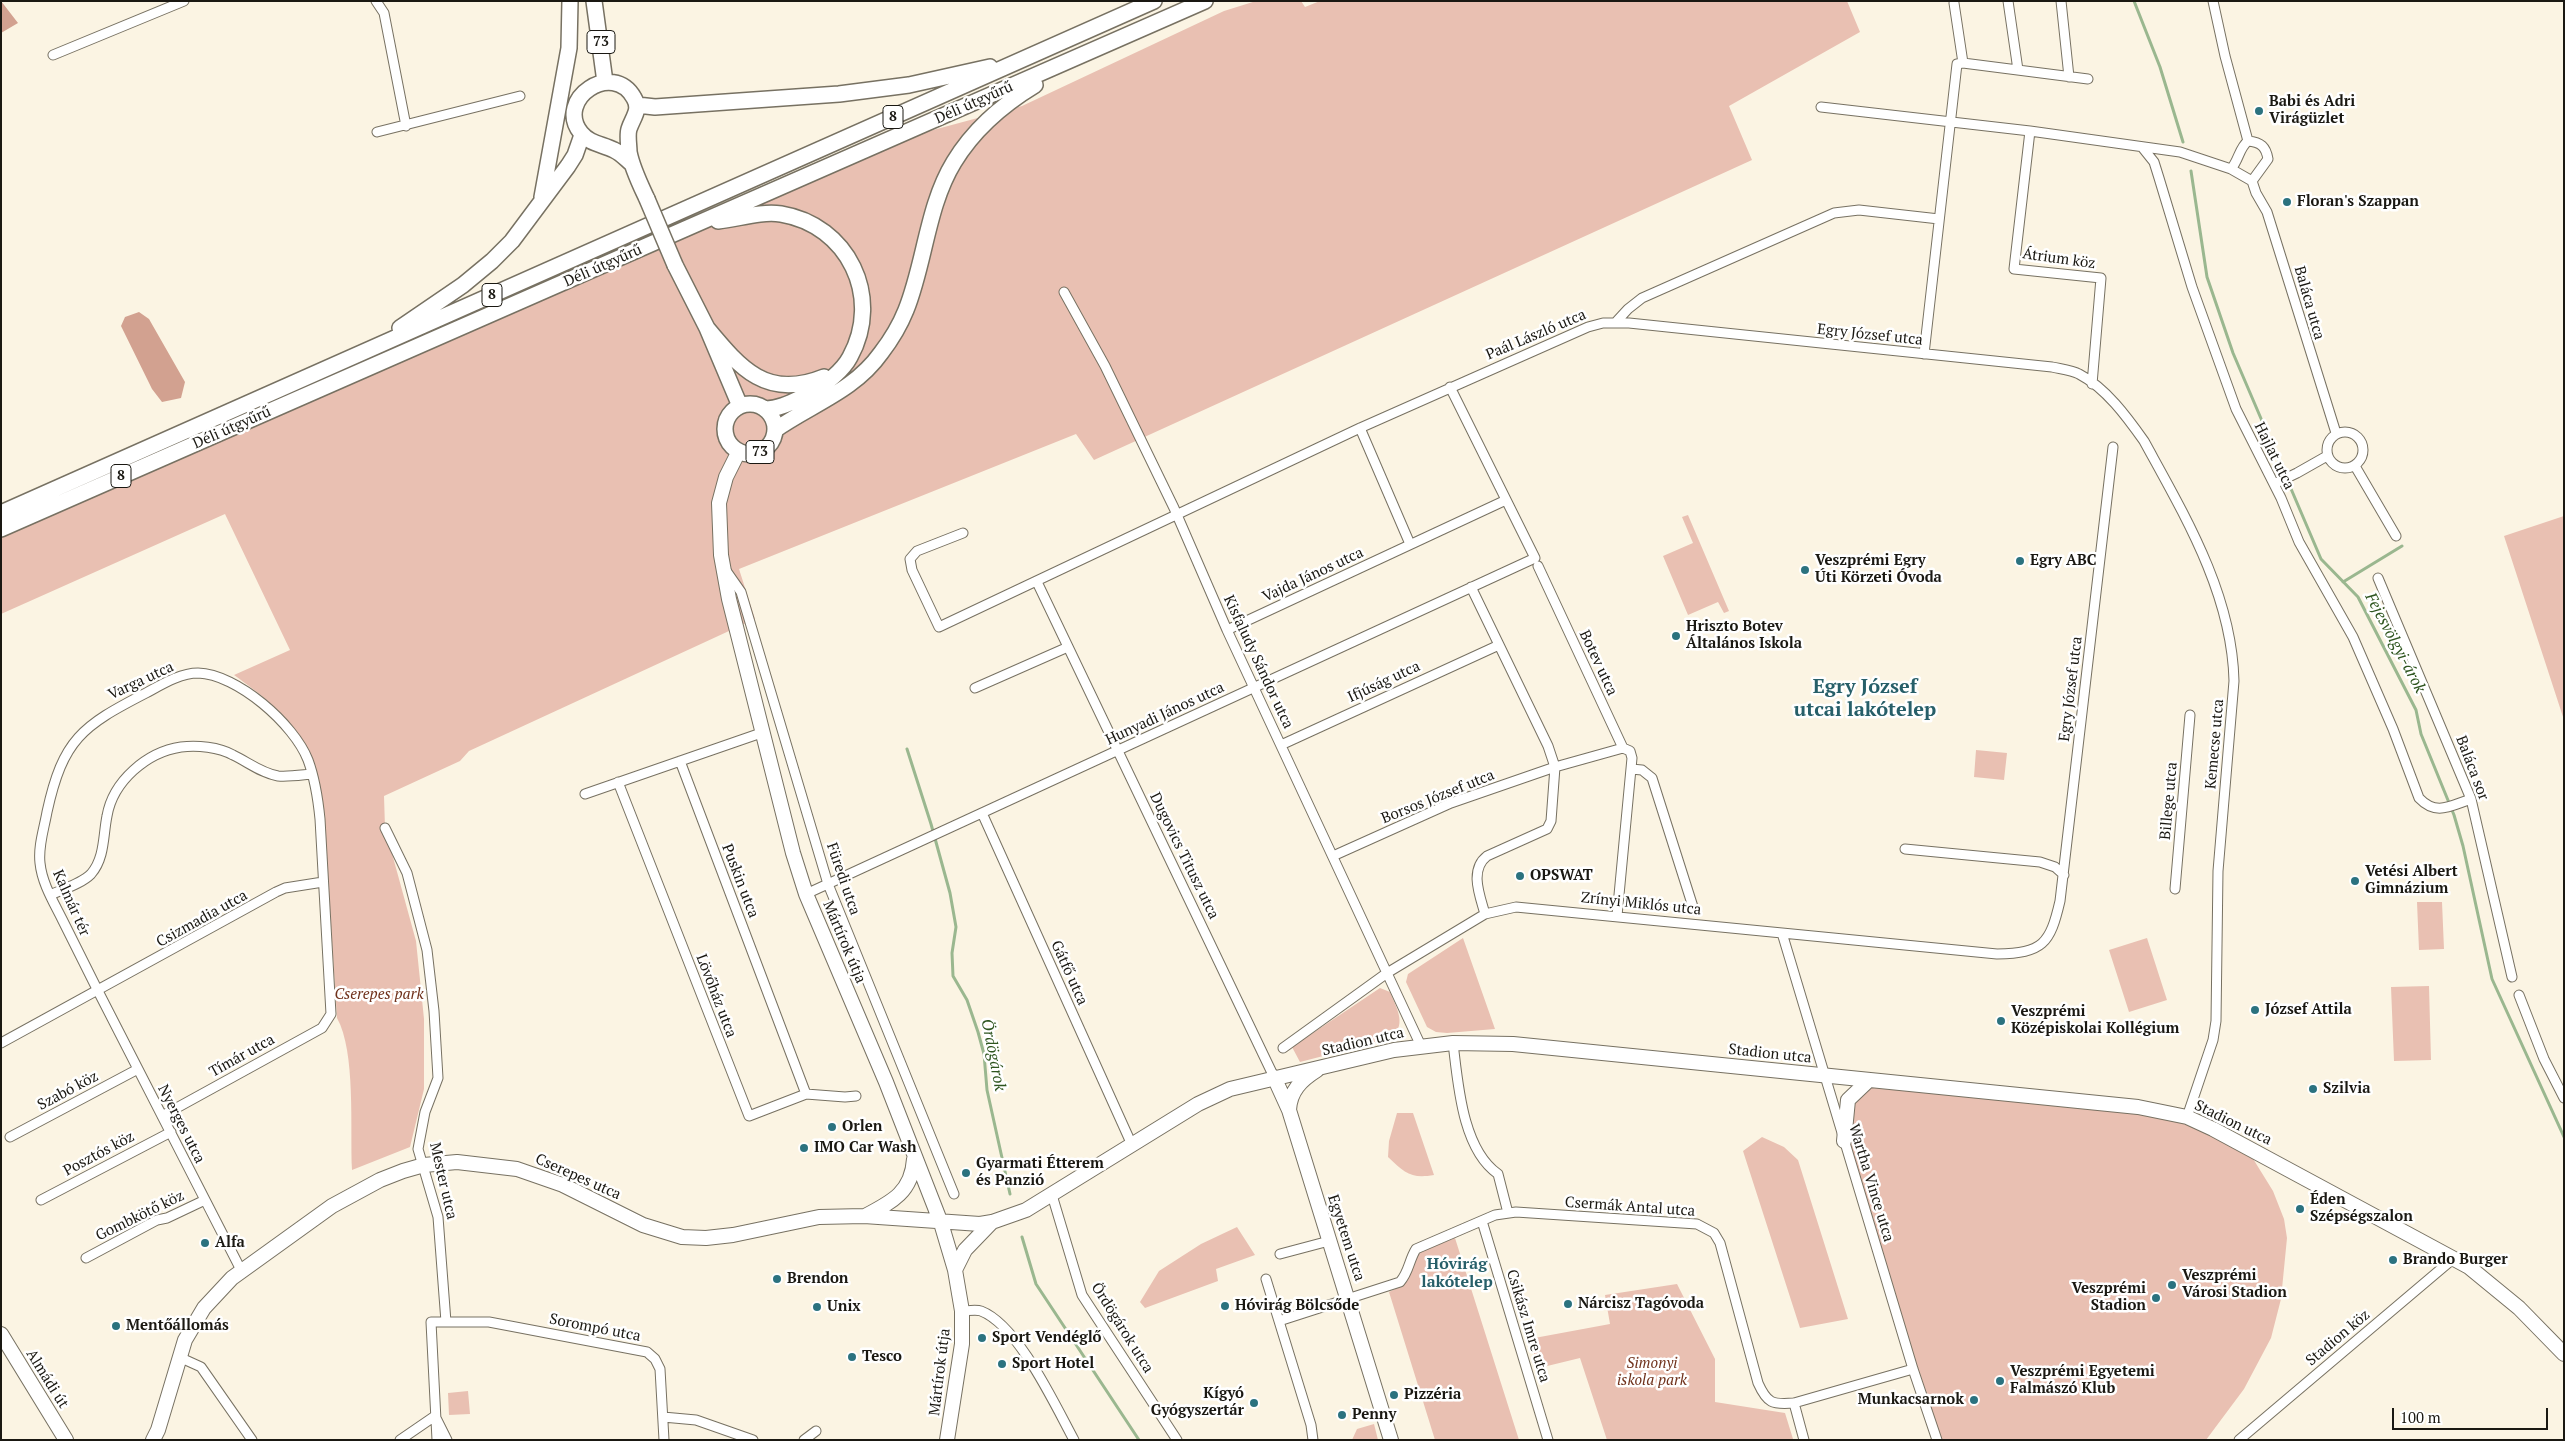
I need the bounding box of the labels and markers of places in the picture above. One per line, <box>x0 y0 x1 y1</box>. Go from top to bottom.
place label: Babi és Adri Virágüzlet <box>2269 93 2355 128</box>
marker: Babi és Adri Virágüzlet <box>2253 105 2265 117</box>
place label: Floran's Szappan <box>2297 193 2419 211</box>
marker: Floran's Szappan <box>2281 196 2293 208</box>
place label: Veszprémi Egry Úti Körzeti Óvoda <box>1815 552 1942 587</box>
place label: Egry ABC <box>2030 552 2097 570</box>
marker: Egry ABC <box>2014 555 2026 567</box>
marker: Veszprémi Egry Úti Körzeti Óvoda <box>1799 564 1811 576</box>
place label: Hriszto Botev Általános Iskola <box>1686 618 1802 653</box>
marker: Hriszto Botev Általános Iskola <box>1670 630 1682 642</box>
place label: Vetési Albert Gimnázium <box>2365 863 2458 898</box>
place label: OPSWAT <box>1530 867 1593 885</box>
marker: OPSWAT <box>1514 870 1526 882</box>
marker: Vetési Albert Gimnázium <box>2349 875 2361 887</box>
place label: József Attila <box>2265 1001 2352 1019</box>
place label: Veszprémi Középiskolai Kollégium <box>2011 1003 2179 1038</box>
marker: József Attila <box>2249 1004 2261 1016</box>
marker: Veszprémi Középiskolai Kollégium <box>1995 1015 2007 1027</box>
place label: Szilvia <box>2323 1080 2370 1098</box>
marker: Szilvia <box>2307 1083 2319 1095</box>
place label: Orlen <box>842 1118 882 1136</box>
marker: Orlen <box>826 1121 838 1133</box>
place label: IMO Car Wash <box>814 1139 917 1157</box>
marker: IMO Car Wash <box>798 1142 810 1154</box>
place label: Gyarmati Étterem és Panzió <box>976 1155 1104 1190</box>
marker: Gyarmati Étterem és Panzió <box>960 1167 972 1179</box>
place label: Éden Szépségszalon <box>2310 1191 2413 1226</box>
marker: Éden Szépségszalon <box>2294 1203 2306 1215</box>
place label: Alfa <box>215 1234 245 1252</box>
marker: Alfa <box>199 1237 211 1249</box>
place label: Brando Burger <box>2403 1251 2508 1269</box>
marker: Brando Burger <box>2387 1254 2399 1266</box>
place label: Veszprémi Városi Stadion <box>2182 1267 2287 1302</box>
place label: Brendon <box>787 1270 848 1288</box>
marker: Brendon <box>771 1273 783 1285</box>
marker: Veszprémi Városi Stadion <box>2166 1279 2178 1291</box>
place label: Veszprémi Stadion <box>2071 1280 2146 1315</box>
marker: Veszprémi Stadion <box>2150 1292 2162 1304</box>
place label: Nárcisz Tagóvoda <box>1578 1295 1704 1313</box>
place label: Hóvirág Bölcsőde <box>1235 1297 1359 1315</box>
place label: Unix <box>827 1298 861 1316</box>
marker: Nárcisz Tagóvoda <box>1562 1298 1574 1310</box>
marker: Hóvirág Bölcsőde <box>1219 1300 1231 1312</box>
marker: Unix <box>811 1301 823 1313</box>
place label: Mentőállomás <box>126 1317 229 1335</box>
marker: Mentőállomás <box>110 1320 122 1332</box>
place label: Sport Vendéglő <box>992 1329 1102 1347</box>
marker: Sport Vendéglő <box>976 1332 988 1344</box>
place label: Tesco <box>862 1348 902 1366</box>
marker: Tesco <box>846 1351 858 1363</box>
place label: Sport Hotel <box>1012 1355 1094 1373</box>
marker: Sport Hotel <box>996 1358 1008 1370</box>
place label: Veszprémi Egyetemi Falmászó Klub <box>2010 1363 2155 1398</box>
marker: Veszprémi Egyetemi Falmászó Klub <box>1994 1375 2006 1387</box>
place label: Kígyó Gyógyszertár <box>1151 1385 1244 1420</box>
place label: Pizzéria <box>1404 1386 1461 1404</box>
marker: Pizzéria <box>1388 1389 1400 1401</box>
place label: Munkacsarnok <box>1858 1391 1964 1409</box>
marker: Munkacsarnok <box>1968 1394 1980 1406</box>
marker: Kígyó Gyógyszertár <box>1248 1397 1260 1409</box>
place label: Penny <box>1352 1406 1396 1424</box>
marker: Penny <box>1336 1409 1348 1421</box>

